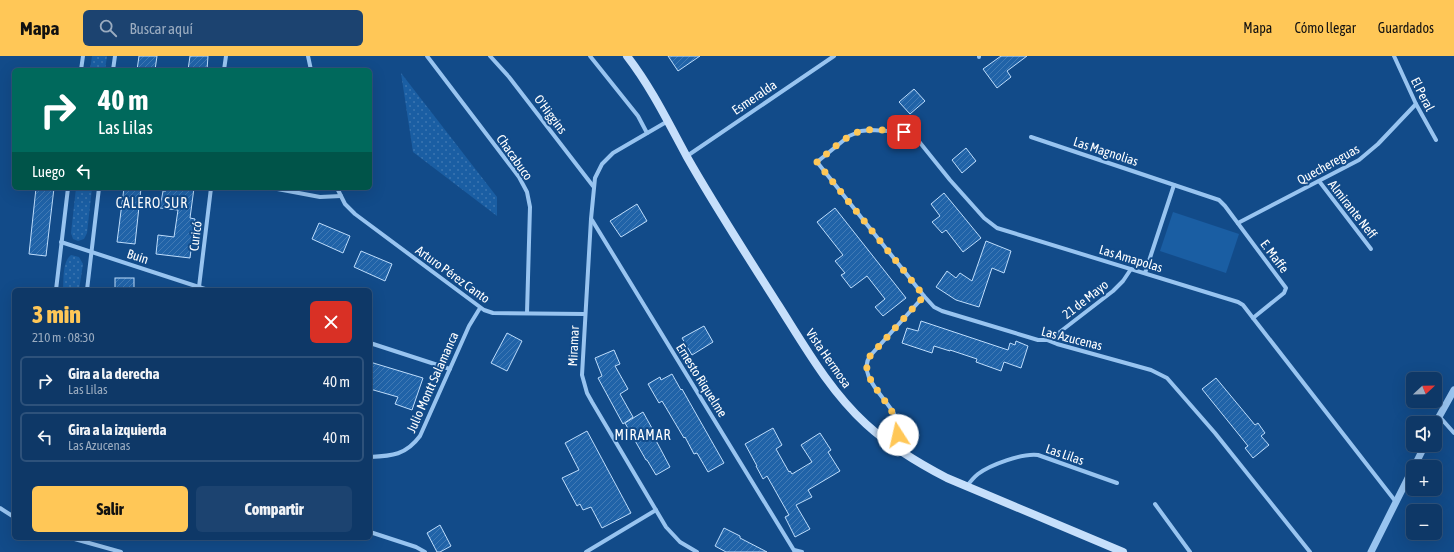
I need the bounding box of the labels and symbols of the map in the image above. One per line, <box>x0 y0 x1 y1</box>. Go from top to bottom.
street label: El Peral <box>1408 75 1438 114</box>
street label: Esmeralda <box>729 77 779 118</box>
street label: O'Higgins <box>531 92 570 137</box>
pin <box>887 115 921 149</box>
street label: Chacabuco <box>493 132 536 183</box>
street label: Las Magnolias <box>1072 134 1141 169</box>
street label: Quechereguas <box>1294 141 1362 188</box>
street label: Almirante Neff <box>1325 177 1380 242</box>
district label: CALERO SUR <box>116 195 188 211</box>
street label: Curicó <box>186 220 205 252</box>
street label: E. Maffe <box>1257 237 1292 276</box>
street label: Arturo Pérez Canto <box>413 242 493 306</box>
street label: Las Amapolas <box>1097 242 1165 275</box>
street label: Buin <box>125 246 151 267</box>
street label: 21 de Mayo <box>1059 277 1111 322</box>
street label: Las Azucenas <box>1040 324 1104 353</box>
street label: Miramar <box>565 325 582 367</box>
street label: Vista Hermosa <box>803 326 855 391</box>
street label: Julio Montt Salamanca <box>403 329 461 435</box>
street label: Ernesto Riquelme <box>673 341 730 420</box>
north arrow <box>1406 372 1442 408</box>
position arrow <box>877 414 919 456</box>
district label: MIRAMAR <box>614 427 672 443</box>
street label: Las Lilas <box>1044 441 1086 468</box>

